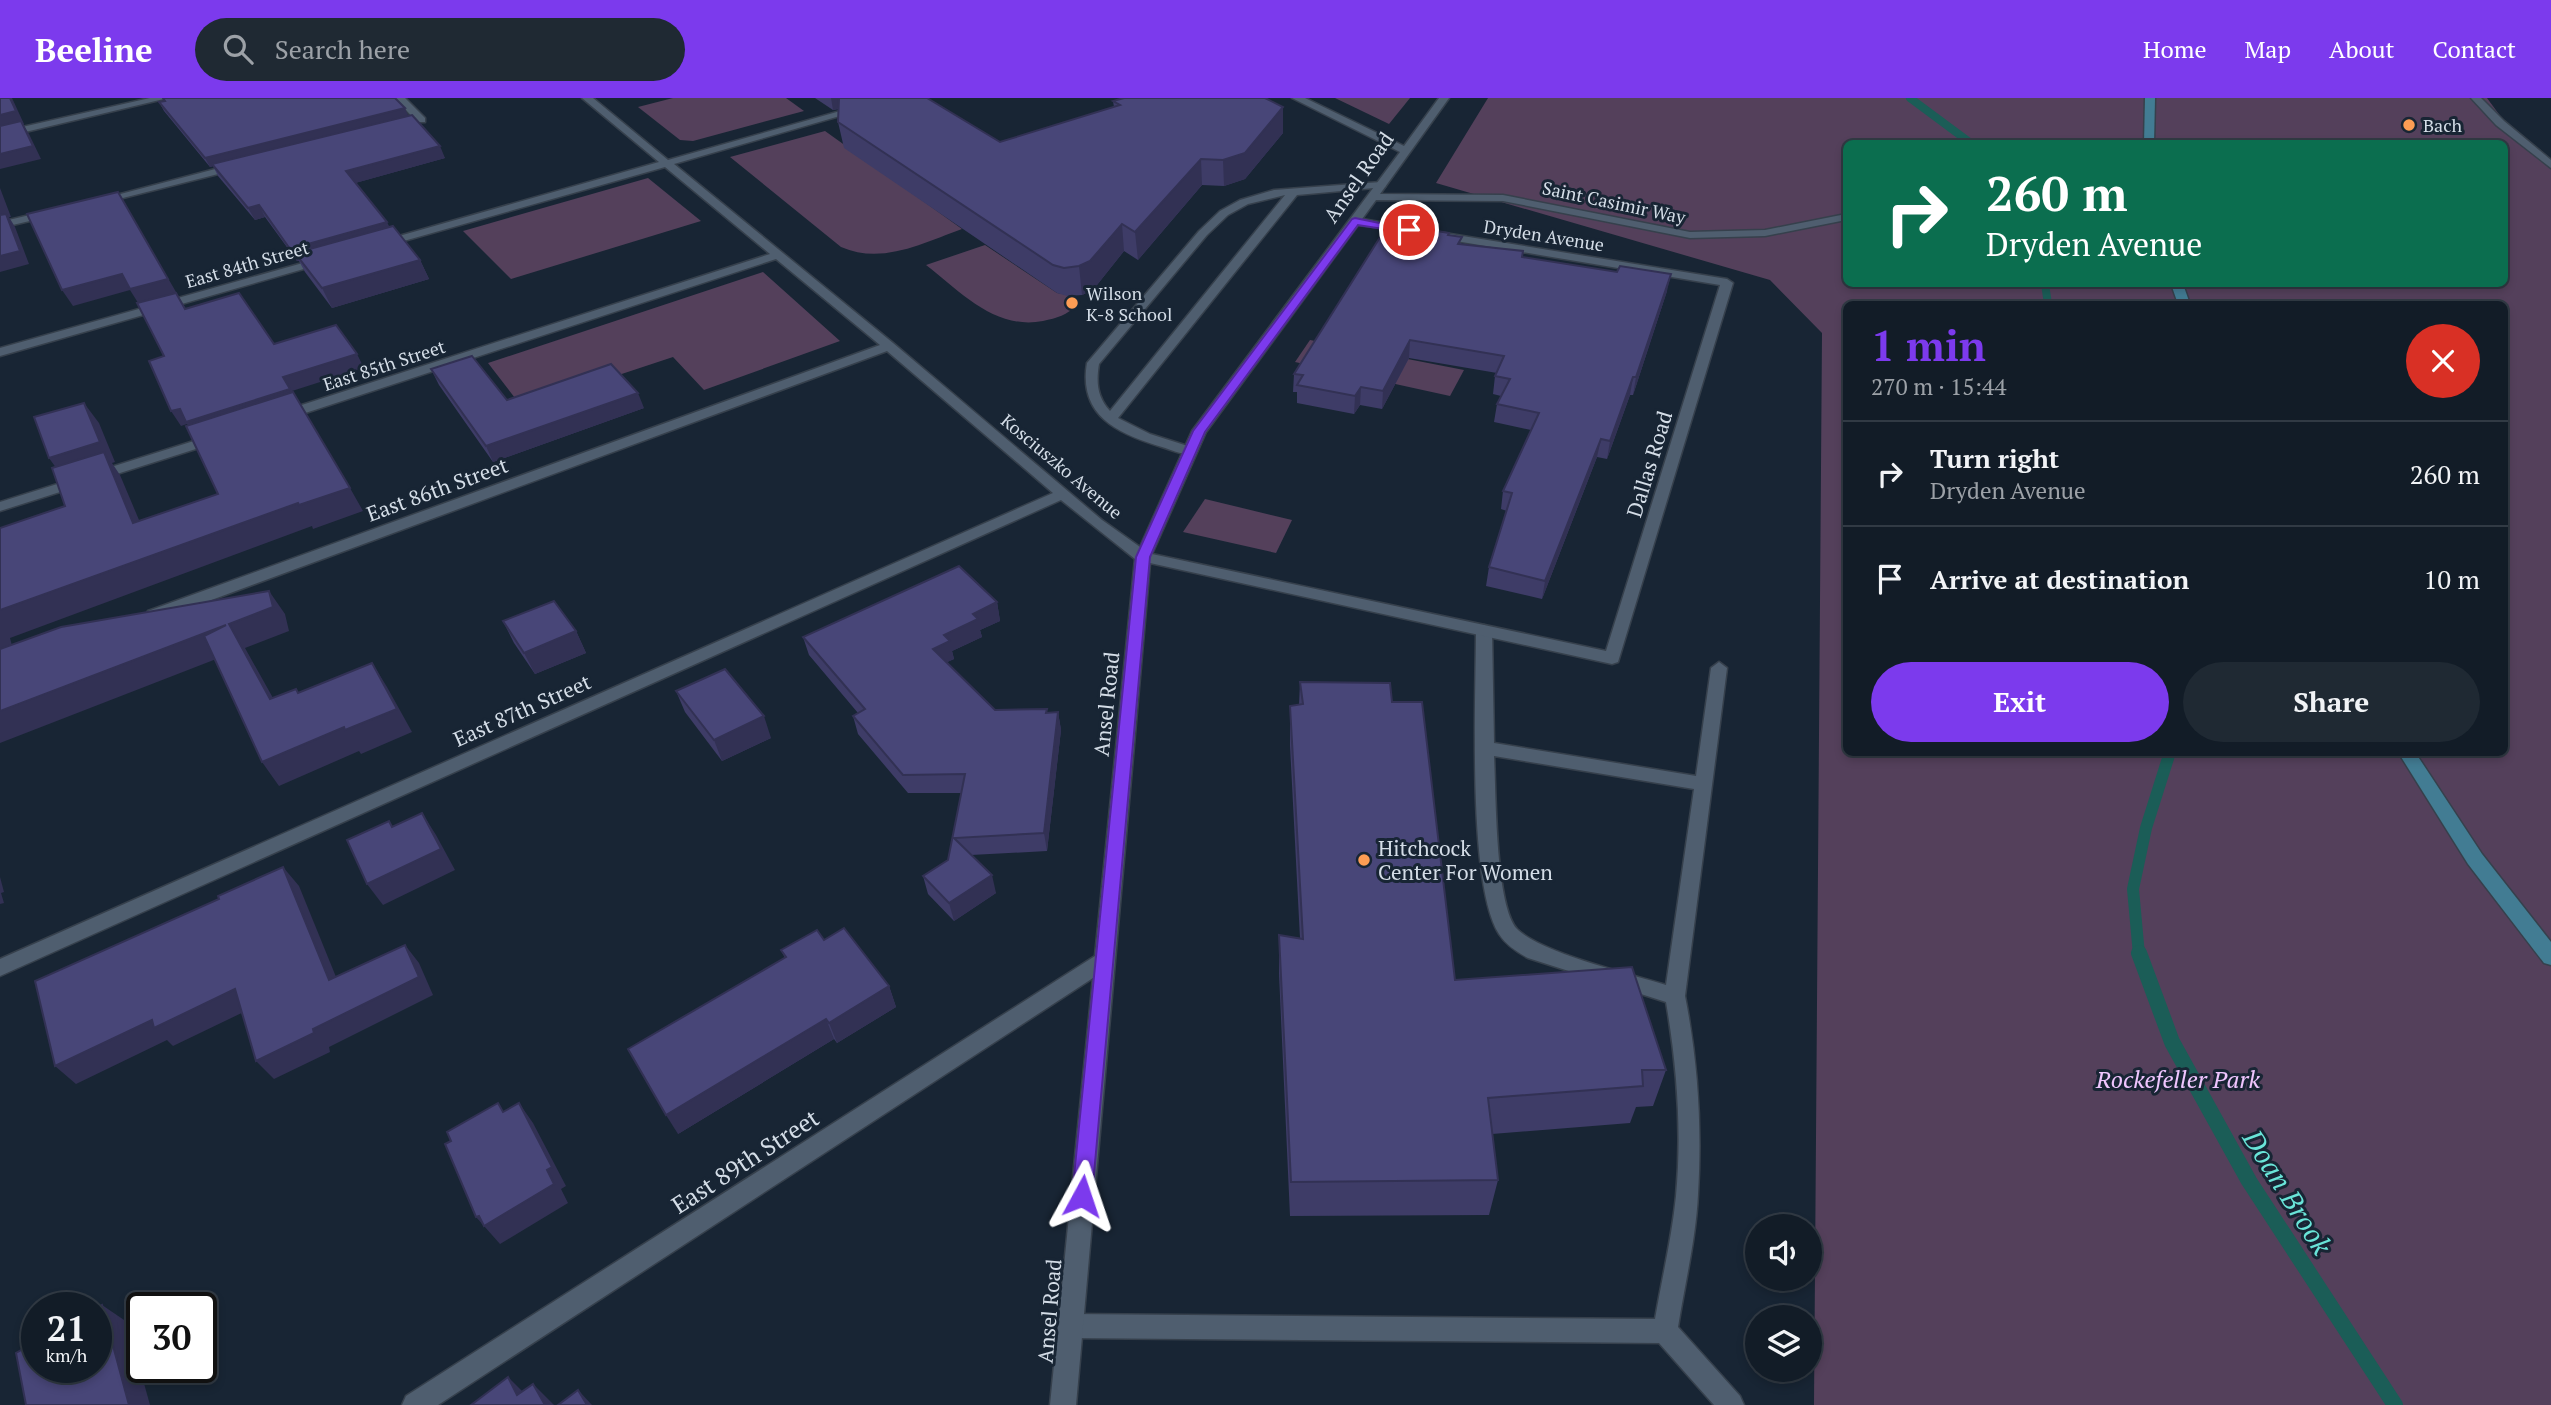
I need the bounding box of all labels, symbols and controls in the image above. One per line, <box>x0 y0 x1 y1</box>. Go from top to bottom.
search box <box>195 18 685 81</box>
text: Beeline <box>35 28 153 71</box>
icon: search <box>219 30 257 68</box>
text: Search here <box>275 32 410 66</box>
text: Home <box>2143 33 2207 65</box>
text: Map <box>2245 33 2291 65</box>
text: About <box>2329 33 2395 65</box>
text: Contact <box>2433 33 2516 65</box>
place label: Bach <box>2423 113 2463 137</box>
marker: Bach <box>2401 117 2417 133</box>
street label: Ansel Road <box>1316 126 1400 228</box>
text: 260 m <box>1986 160 2128 225</box>
icon: right <box>1871 168 1962 259</box>
street label: Saint Casimir Way <box>1540 175 1689 229</box>
pin <box>1379 200 1439 260</box>
icon: arrive <box>1390 211 1428 249</box>
street label: Dryden Avenue <box>1482 214 1606 256</box>
text: Dryden Avenue <box>1986 223 2202 265</box>
street label: East 84th Street <box>183 235 312 293</box>
place label: Wilson K-8 School <box>1086 281 1172 326</box>
marker: Wilson K-8 School <box>1064 295 1080 311</box>
text: 1 min <box>1871 317 1986 373</box>
button: close <box>2406 324 2480 398</box>
street label: East 85th Street <box>320 334 449 396</box>
text: 270 m · 15:44 <box>1871 371 2006 402</box>
street label: Dallas Road <box>1620 407 1679 521</box>
street label: Kosciuszko Avenue <box>996 408 1128 524</box>
text: Turn right <box>1930 441 2059 475</box>
street label: East 86th Street <box>362 450 512 528</box>
icon: right <box>1871 455 1909 493</box>
text: 260 m <box>2410 457 2480 491</box>
text: Dryden Avenue <box>1930 475 2086 506</box>
icon: arrive <box>1871 560 1909 598</box>
text: Arrive at destination <box>1930 562 2189 596</box>
text: 10 m <box>2424 562 2480 596</box>
street label: Ansel Road <box>1087 650 1125 758</box>
button: Exit <box>1871 662 2169 742</box>
button: Share <box>2183 662 2480 742</box>
street label: East 87th Street <box>449 667 595 753</box>
place label: Hitchcock Center For Women <box>1378 834 1553 886</box>
marker: Hitchcock Center For Women <box>1356 852 1372 868</box>
park label: Rockefeller Park <box>2095 1063 2260 1095</box>
street label: East 89th Street <box>665 1101 825 1221</box>
water label: Doan Brook <box>2234 1122 2341 1262</box>
position arrow <box>1045 1159 1119 1233</box>
map controls <box>1745 1214 1822 1382</box>
button: sound <box>1745 1214 1822 1291</box>
street label: Ansel Road <box>1030 1257 1068 1364</box>
speed limit sign: 30 <box>126 1292 217 1383</box>
text: 21 <box>47 1305 86 1351</box>
button: layers <box>1745 1305 1822 1382</box>
text: km/h <box>46 1343 87 1367</box>

